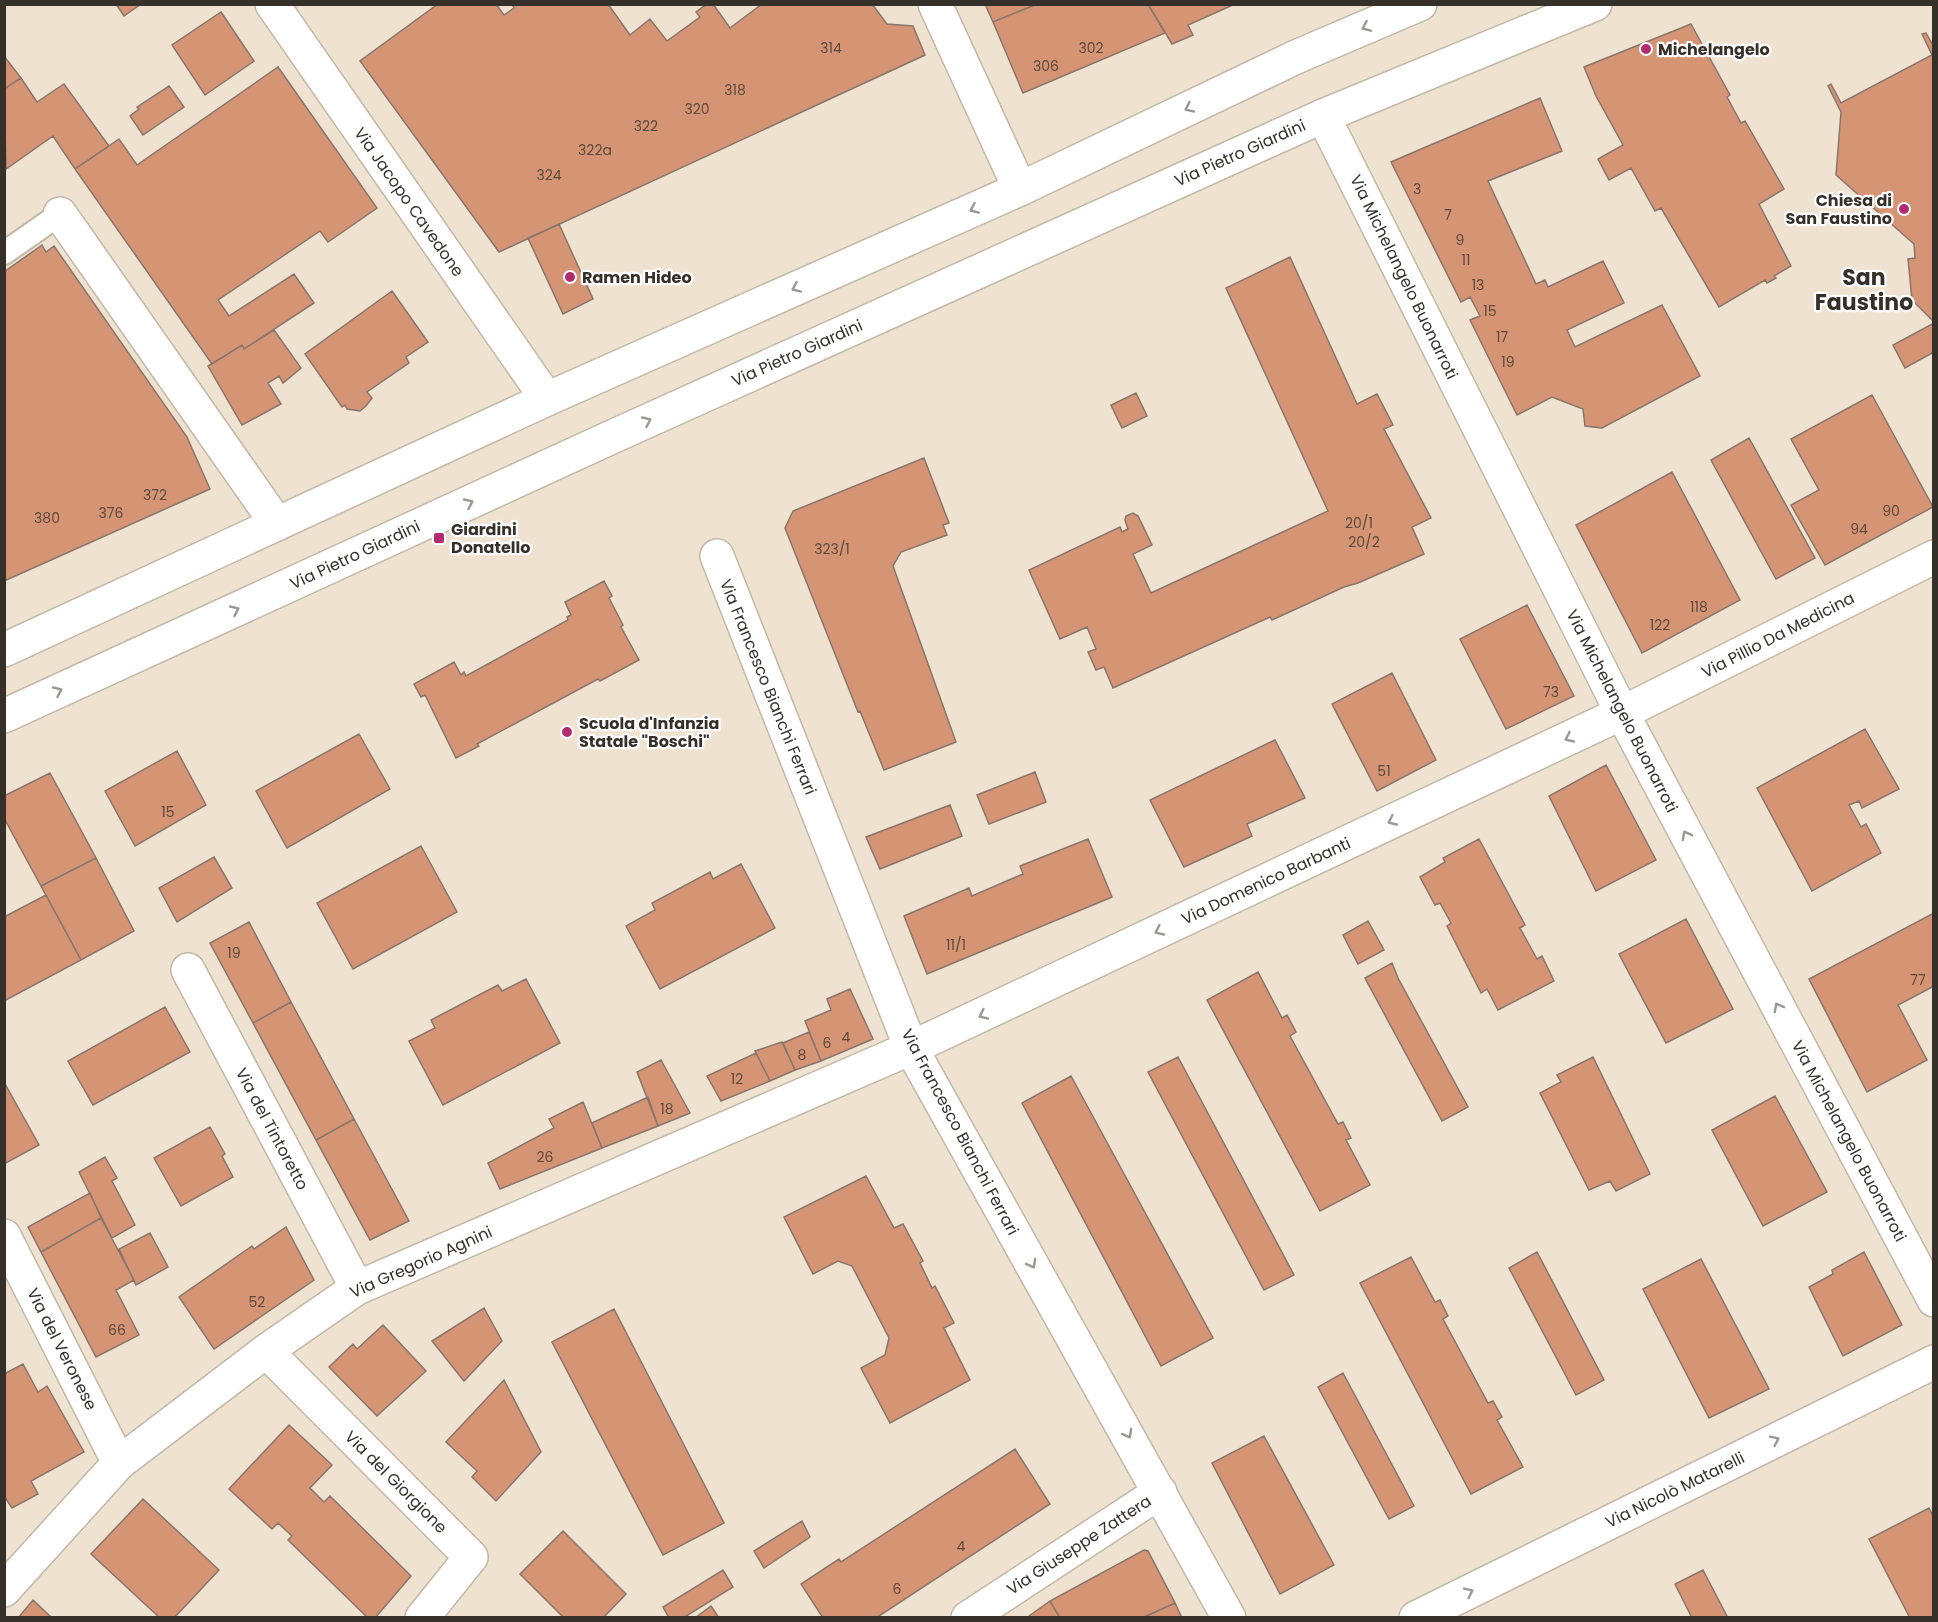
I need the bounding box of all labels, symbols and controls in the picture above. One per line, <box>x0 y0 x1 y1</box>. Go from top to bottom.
one-way arrow <box>1361 20 1372 32</box>
house number: 314 <box>820 38 842 58</box>
house number: 302 <box>1078 38 1104 58</box>
place label: Michelangelo <box>1658 38 1770 61</box>
marker: Michelangelo <box>1639 42 1653 56</box>
house number: 306 <box>1033 56 1059 76</box>
house number: 318 <box>724 80 746 100</box>
house number: 320 <box>684 99 710 119</box>
one-way arrow <box>1184 101 1195 113</box>
street label: Via Pietro Giardini <box>1171 114 1309 192</box>
house number: 322 <box>634 116 658 136</box>
street label: Via Jacopo Cavedone <box>349 123 469 281</box>
house number: 322a <box>578 140 612 160</box>
house number: 324 <box>536 165 562 185</box>
street label: Via Michelangelo Buonarroti <box>1344 171 1464 383</box>
house number: 3 <box>1413 179 1421 199</box>
place label: Chiesa di San Faustino <box>1786 189 1892 230</box>
one-way arrow <box>970 202 981 214</box>
marker: Chiesa di San Faustino <box>1897 202 1911 216</box>
house number: 7 <box>1444 205 1452 225</box>
house number: 9 <box>1456 230 1464 250</box>
house number: 11 <box>1462 250 1470 270</box>
district label: San Faustino <box>1815 262 1913 318</box>
place label: Ramen Hideo <box>582 266 692 289</box>
marker: Ramen Hideo <box>563 270 577 284</box>
house number: 13 <box>1472 275 1484 295</box>
one-way arrow <box>792 281 803 293</box>
house number: 15 <box>1483 301 1497 321</box>
street label: Via Pietro Giardini <box>728 314 866 392</box>
house number: 17 <box>1496 327 1508 347</box>
house number: 19 <box>1501 352 1515 372</box>
one-way arrow <box>640 416 651 428</box>
house number: 372 <box>143 485 167 505</box>
one-way arrow <box>463 498 474 510</box>
house number: 90 <box>1882 501 1900 521</box>
house number: 376 <box>99 503 123 523</box>
house number: 380 <box>34 508 60 528</box>
house number: 20/1 <box>1345 513 1373 533</box>
street label: Via Pietro Giardini <box>286 515 424 595</box>
place label: Giardini Donatello <box>451 518 530 559</box>
house number: 94 <box>1850 519 1868 539</box>
marker: Giardini Donatello <box>432 531 446 545</box>
house number: 20/2 <box>1348 532 1380 552</box>
house number: 323/1 <box>814 539 850 559</box>
street label: Via Francesco Bianchi Ferrari <box>714 576 822 798</box>
street label: Via Pillio Da Medicina <box>1698 586 1858 684</box>
house number: 118 <box>1690 597 1708 617</box>
one-way arrow <box>228 606 239 618</box>
street label: Via Michelangelo Buonarroti <box>1561 606 1683 816</box>
house number: 122 <box>1650 615 1670 635</box>
house number: 73 <box>1543 682 1559 702</box>
one-way arrow <box>51 687 62 699</box>
place label: Scuola d'Infanzia Statale "Boschi" <box>579 712 719 753</box>
marker: Scuola d'Infanzia Statale "Boschi" <box>560 725 574 739</box>
one-way arrow <box>1564 731 1575 743</box>
house number: 51 <box>1377 761 1391 781</box>
house number: 15 <box>161 802 175 822</box>
one-way arrow <box>1388 814 1399 826</box>
one-way arrow <box>1682 831 1693 842</box>
street label: Via Domenico Barbanti <box>1178 832 1354 930</box>
one-way arrow <box>1154 924 1165 936</box>
house number: 11/1 <box>946 935 966 955</box>
house number: 19 <box>227 943 241 963</box>
house number: 77 <box>1910 970 1926 990</box>
one-way arrow <box>1774 1003 1785 1014</box>
one-way arrow <box>978 1007 989 1019</box>
street label: Via Francesco Bianchi Ferrari <box>896 1025 1024 1239</box>
house number: 4 <box>842 1027 851 1047</box>
house number: 6 <box>823 1033 832 1053</box>
street label: Via Michelangelo Buonarroti <box>1786 1036 1912 1246</box>
house number: 8 <box>798 1045 807 1065</box>
street label: Via del Tintoretto <box>230 1064 314 1194</box>
house number: 12 <box>731 1069 743 1089</box>
house number: 18 <box>660 1099 674 1119</box>
house number: 26 <box>537 1147 554 1167</box>
street label: Via Gregorio Agnini <box>346 1220 496 1304</box>
one-way arrow <box>1025 1258 1036 1268</box>
street label: Via del Veronese <box>21 1284 103 1414</box>
house number: 52 <box>249 1292 265 1312</box>
house number: 66 <box>108 1320 126 1340</box>
street label: Via del Giorgione <box>340 1426 452 1538</box>
one-way arrow <box>1120 1428 1132 1438</box>
one-way arrow <box>1769 1436 1780 1448</box>
street label: Via Nicolò Matarelli <box>1601 1446 1749 1534</box>
street label: Via Giuseppe Zattera <box>1002 1489 1156 1601</box>
house number: 4 <box>957 1536 966 1556</box>
house number: 6 <box>893 1579 902 1599</box>
one-way arrow <box>1462 1587 1473 1599</box>

